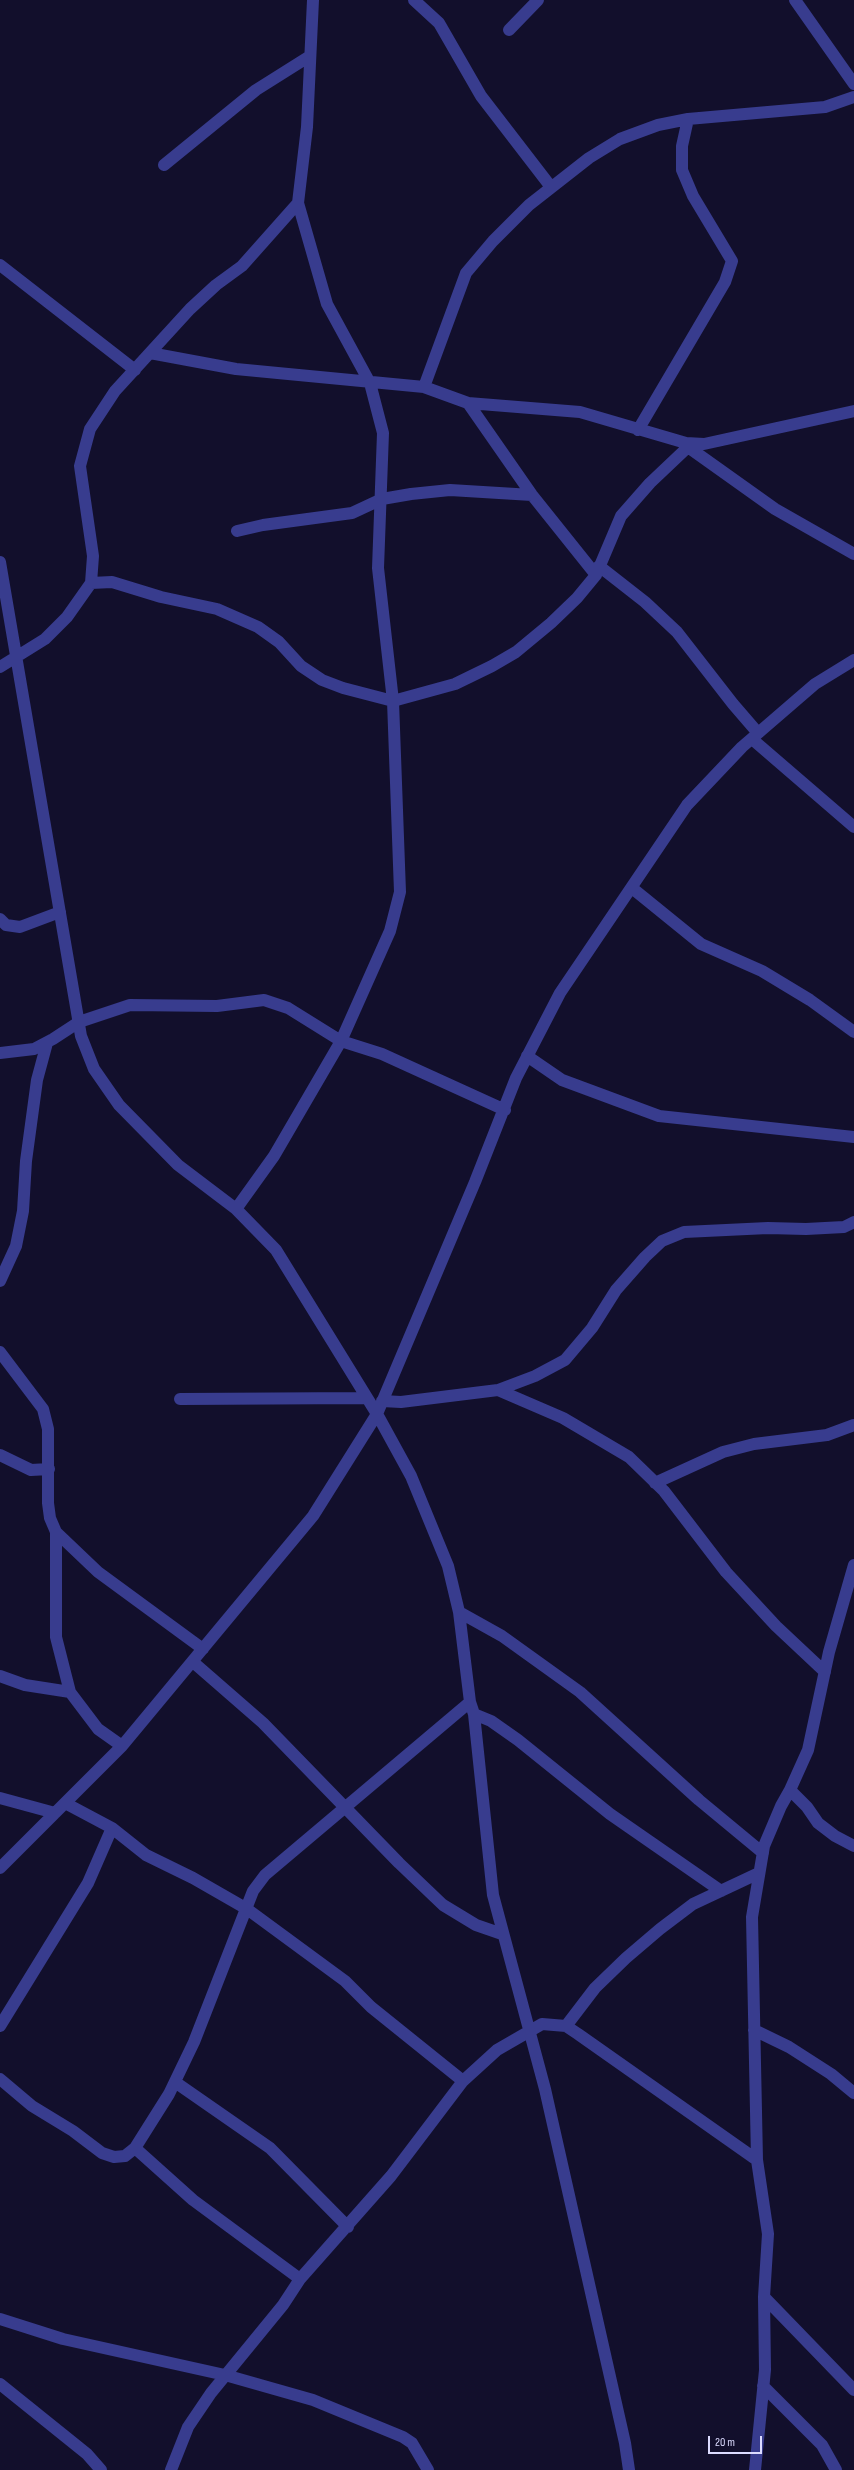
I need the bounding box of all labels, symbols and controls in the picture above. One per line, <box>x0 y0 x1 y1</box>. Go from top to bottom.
scale bar <box>710 2428 764 2454</box>
text: 20 m <box>715 2435 735 2450</box>

